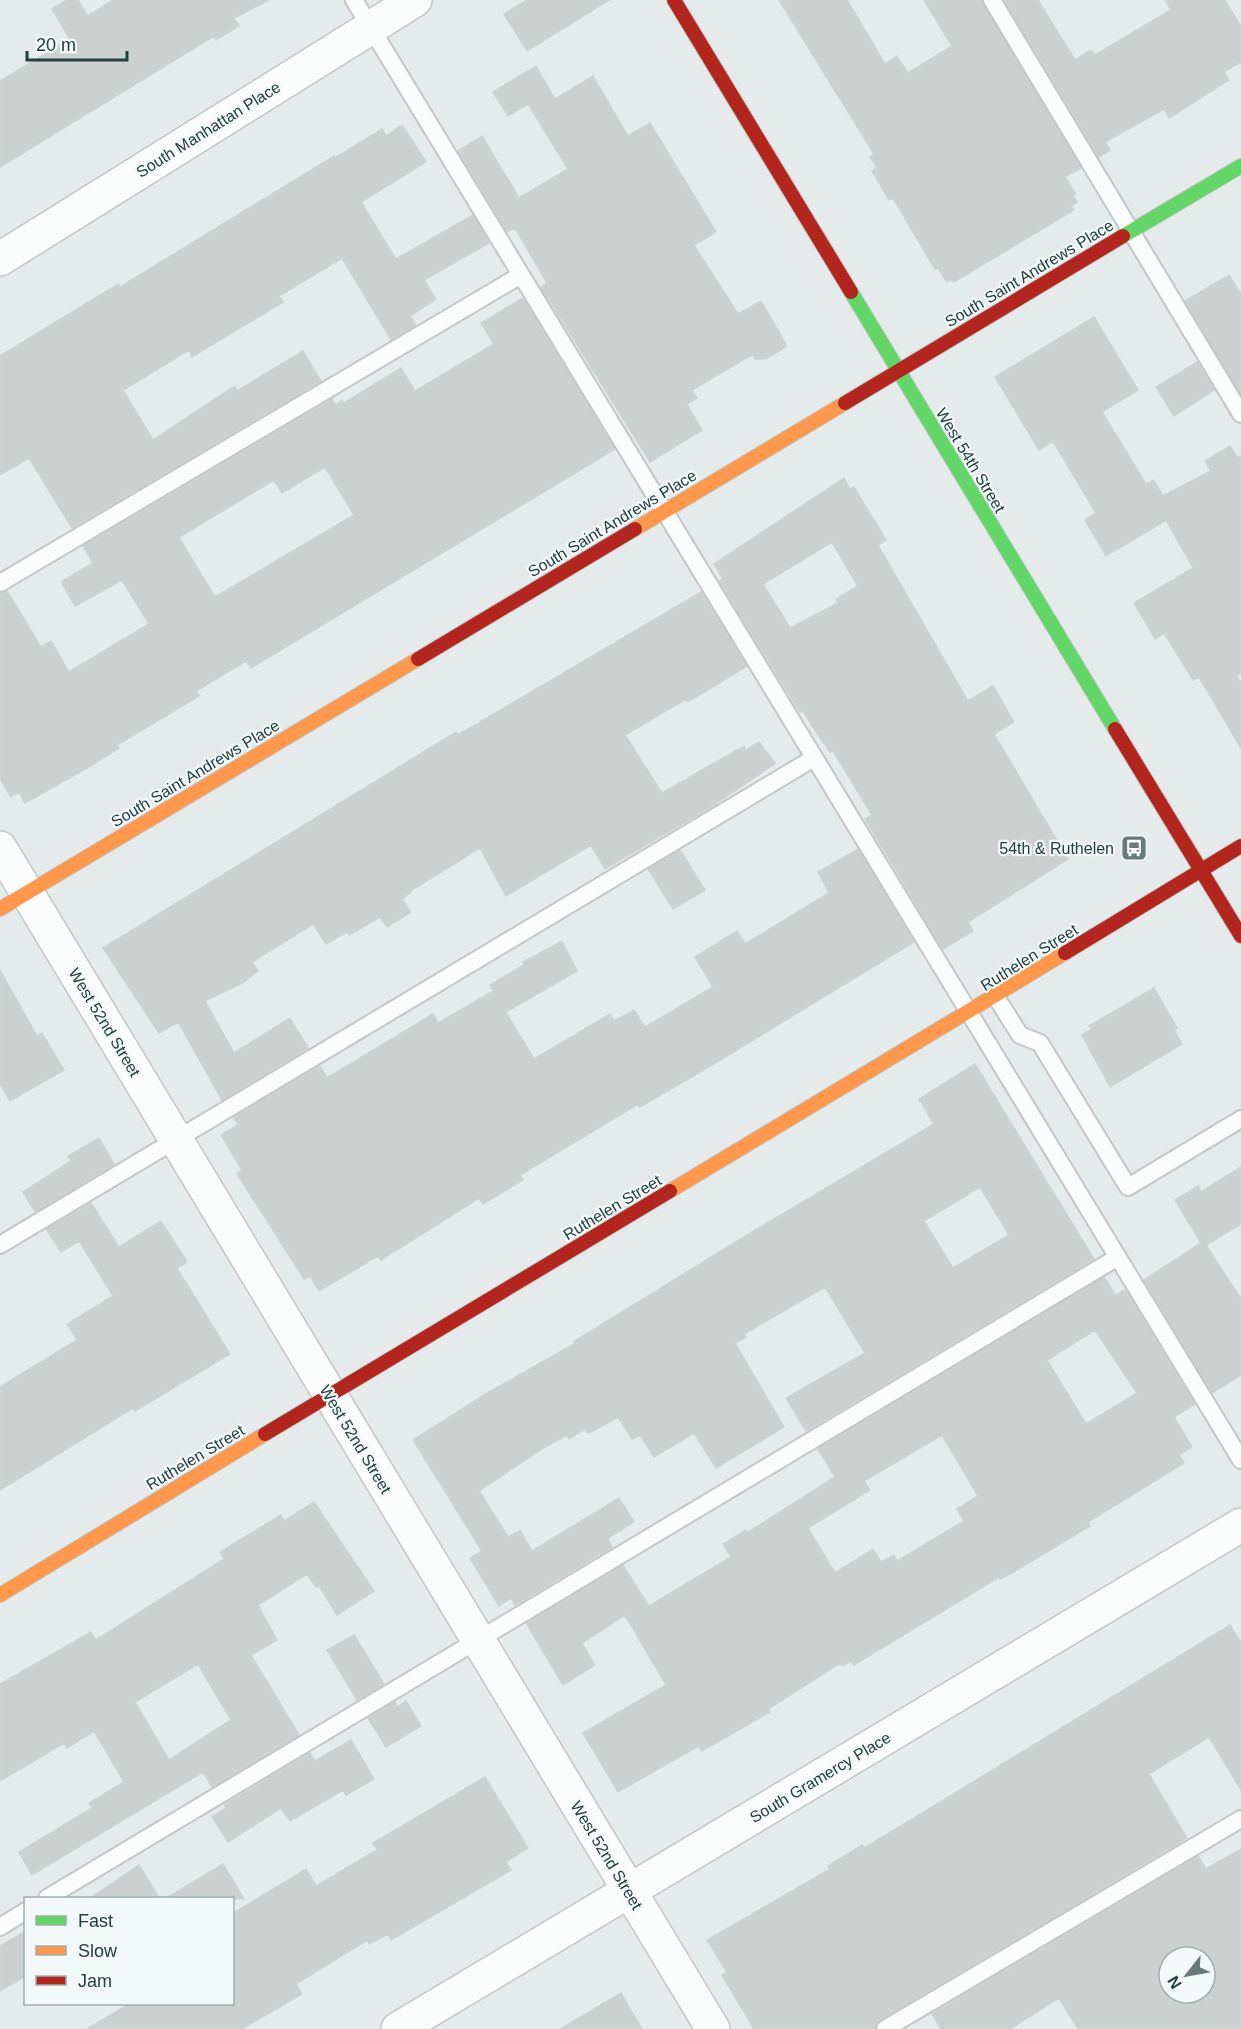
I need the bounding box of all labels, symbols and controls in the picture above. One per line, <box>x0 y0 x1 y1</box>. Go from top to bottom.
scale bar <box>27 24 128 62</box>
text: 20 m <box>36 35 76 55</box>
street label: South Manhattan Place <box>133 78 283 181</box>
street label: South Saint Andrews Place <box>942 216 1116 330</box>
street label: West 54th Street <box>933 405 1009 516</box>
street label: South Saint Andrews Place <box>525 466 699 580</box>
street label: South Saint Andrews Place <box>108 716 282 830</box>
bus stop icon: 54th & Ruthelen <box>1119 833 1149 863</box>
place label: 54th & Ruthelen <box>999 840 1114 857</box>
street label: Ruthelen Street <box>978 920 1081 994</box>
street label: West 52nd Street <box>66 965 144 1080</box>
street label: Ruthelen Street <box>560 1171 665 1243</box>
street label: West 52nd Street <box>317 1382 395 1497</box>
street label: Ruthelen Street <box>143 1421 248 1493</box>
street label: South Gramercy Place <box>747 1729 894 1826</box>
street label: West 52nd Street <box>568 1798 646 1913</box>
legend <box>24 1897 234 2005</box>
text: Fast <box>78 1911 113 1931</box>
text: Slow <box>78 1941 118 1961</box>
north arrow <box>1157 1945 1217 2005</box>
text: Jam <box>78 1971 112 1991</box>
text: N <box>1164 1973 1185 1992</box>

